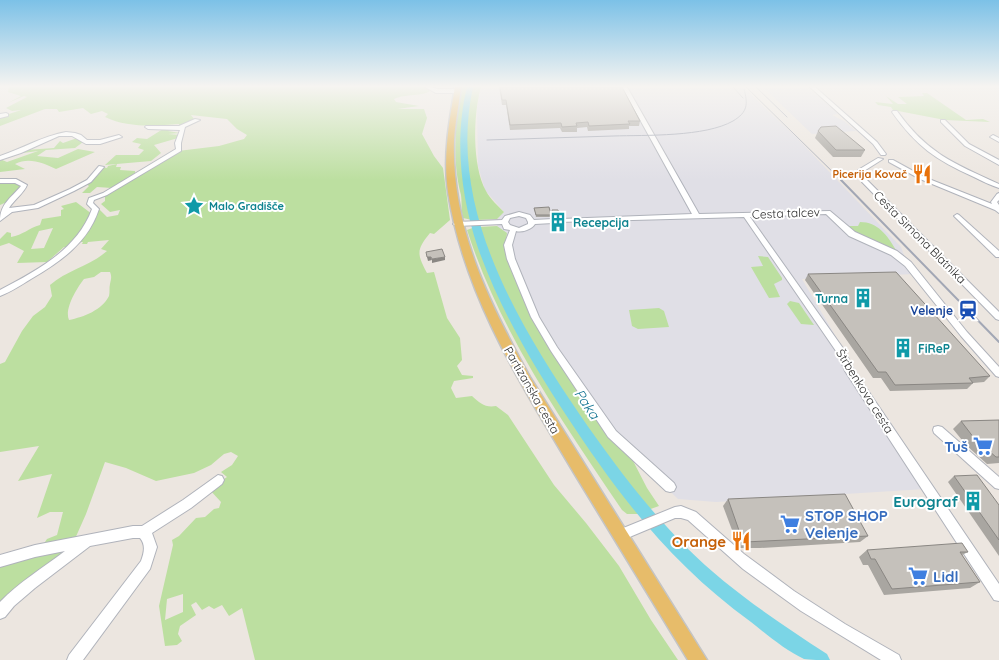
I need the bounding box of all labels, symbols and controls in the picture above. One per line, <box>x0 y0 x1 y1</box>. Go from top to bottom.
restaurant icon: Picerija Kovač <box>911 163 933 185</box>
place label: Picerija Kovač <box>833 167 907 181</box>
street label: Cesta Simona Blatnika <box>871 188 969 286</box>
place icon: Malo Gradišče <box>183 195 205 217</box>
place label: Malo Gradišče <box>209 199 284 213</box>
street label: Cesta talcev <box>752 204 820 222</box>
building icon: Recepcija <box>547 211 569 233</box>
place label: Recepcija <box>573 215 629 230</box>
building icon: Turna <box>852 287 874 309</box>
place label: Turna <box>815 291 848 306</box>
station icon: Velenje <box>957 299 979 321</box>
place label: Velenje <box>910 303 953 318</box>
building icon: FiReP <box>892 337 914 359</box>
place label: FiReP <box>918 341 950 356</box>
street label: Partizanska cesta <box>501 344 563 436</box>
street label: Štrbenkova cesta <box>833 346 897 436</box>
water label: Paka <box>570 385 604 424</box>
supermarket icon: Tuš <box>972 435 994 457</box>
place label: Tuš <box>944 437 968 456</box>
building icon: Eurograf <box>962 490 984 512</box>
place label: Eurograf <box>893 492 958 511</box>
place label: STOP SHOP Velenje <box>805 506 888 542</box>
supermarket icon: STOP SHOP Velenje <box>779 513 801 535</box>
restaurant icon: Orange <box>730 530 752 552</box>
place label: Orange <box>672 532 726 551</box>
supermarket icon: Lidl <box>907 565 929 587</box>
place label: Lidl <box>933 567 958 586</box>

